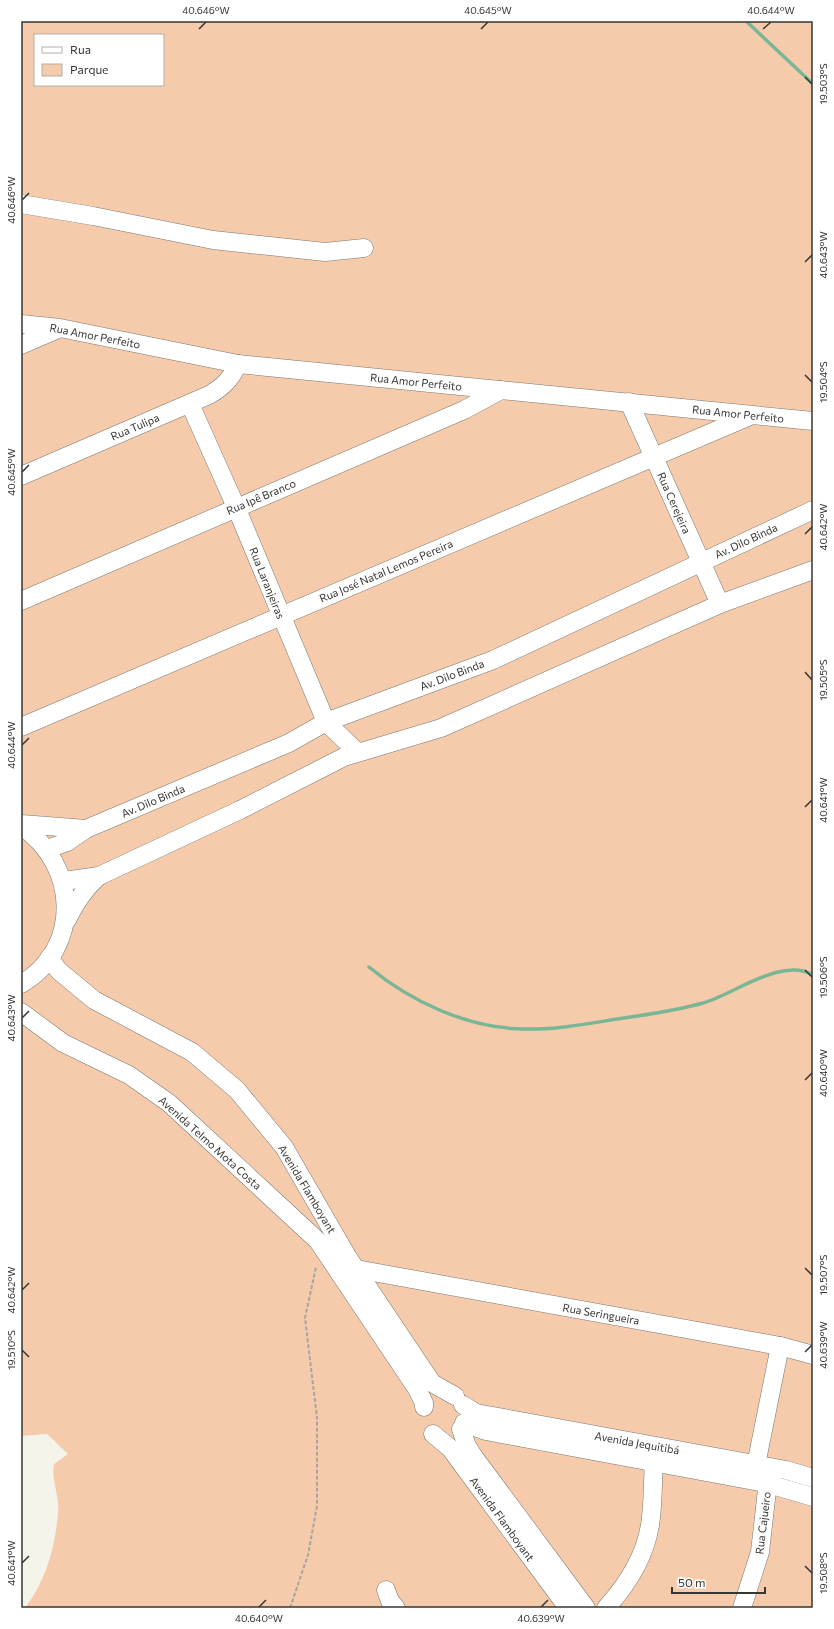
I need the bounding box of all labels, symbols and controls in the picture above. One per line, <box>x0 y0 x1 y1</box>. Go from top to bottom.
text: 40.646°W <box>182 4 230 16</box>
text: 40.645°W <box>464 4 512 16</box>
text: 40.644°W <box>747 4 795 16</box>
legend <box>34 34 164 86</box>
text: Rua <box>70 42 91 56</box>
text: Parque <box>70 62 108 76</box>
text: 19.503°S <box>817 63 829 105</box>
text: 40.646°W <box>5 176 17 224</box>
text: 40.643°W <box>817 231 829 279</box>
street label: Rua Amor Perfeito <box>49 320 142 351</box>
text: 19.504°S <box>817 361 829 403</box>
street label: Rua Amor Perfeito <box>370 370 463 393</box>
street label: Rua Amor Perfeito <box>692 402 785 425</box>
street label: Rua Tulipa <box>109 410 161 443</box>
text: 40.645°W <box>5 448 17 496</box>
street label: Rua Cerejeira <box>655 470 694 536</box>
street label: Rua Ipê Branco <box>224 476 298 517</box>
text: 40.642°W <box>817 504 829 551</box>
street label: Av. Dilo Binda <box>712 520 779 561</box>
street label: Rua José Natal Lemos Pereira <box>317 536 455 606</box>
street label: Rua Laranjeiras <box>247 545 288 621</box>
street label: Av. Dilo Binda <box>418 656 486 693</box>
text: 19.505°S <box>817 659 829 701</box>
text: 40.644°W <box>5 721 17 769</box>
text: 40.641°W <box>817 777 829 823</box>
street label: Av. Dilo Binda <box>119 781 187 820</box>
text: 19.506°S <box>817 956 829 998</box>
text: 40.643°W <box>5 994 17 1042</box>
text: 40.640°W <box>817 1049 829 1097</box>
street label: Avenida Telmo Mota Costa <box>156 1093 264 1192</box>
street label: Avenida Flamboyant <box>276 1142 339 1236</box>
text: 19.507°S <box>817 1255 829 1295</box>
text: 40.642°W <box>5 1267 17 1314</box>
street label: Rua Seringueira <box>562 1300 641 1327</box>
text: 40.639°W <box>817 1321 829 1369</box>
text: 19.510°S <box>5 1330 17 1370</box>
street label: Avenida Jequitibá <box>594 1429 680 1457</box>
street label: Avenida Flamboyant <box>467 1474 538 1564</box>
street label: Rua Cajueiro <box>752 1490 773 1555</box>
text: 40.641°W <box>5 1540 17 1586</box>
text: 19.508°S <box>817 1552 829 1594</box>
scale bar <box>672 1569 765 1595</box>
text: 50 m <box>678 1575 706 1589</box>
text: 40.640°W <box>235 1612 283 1624</box>
text: 40.639°W <box>517 1612 565 1624</box>

